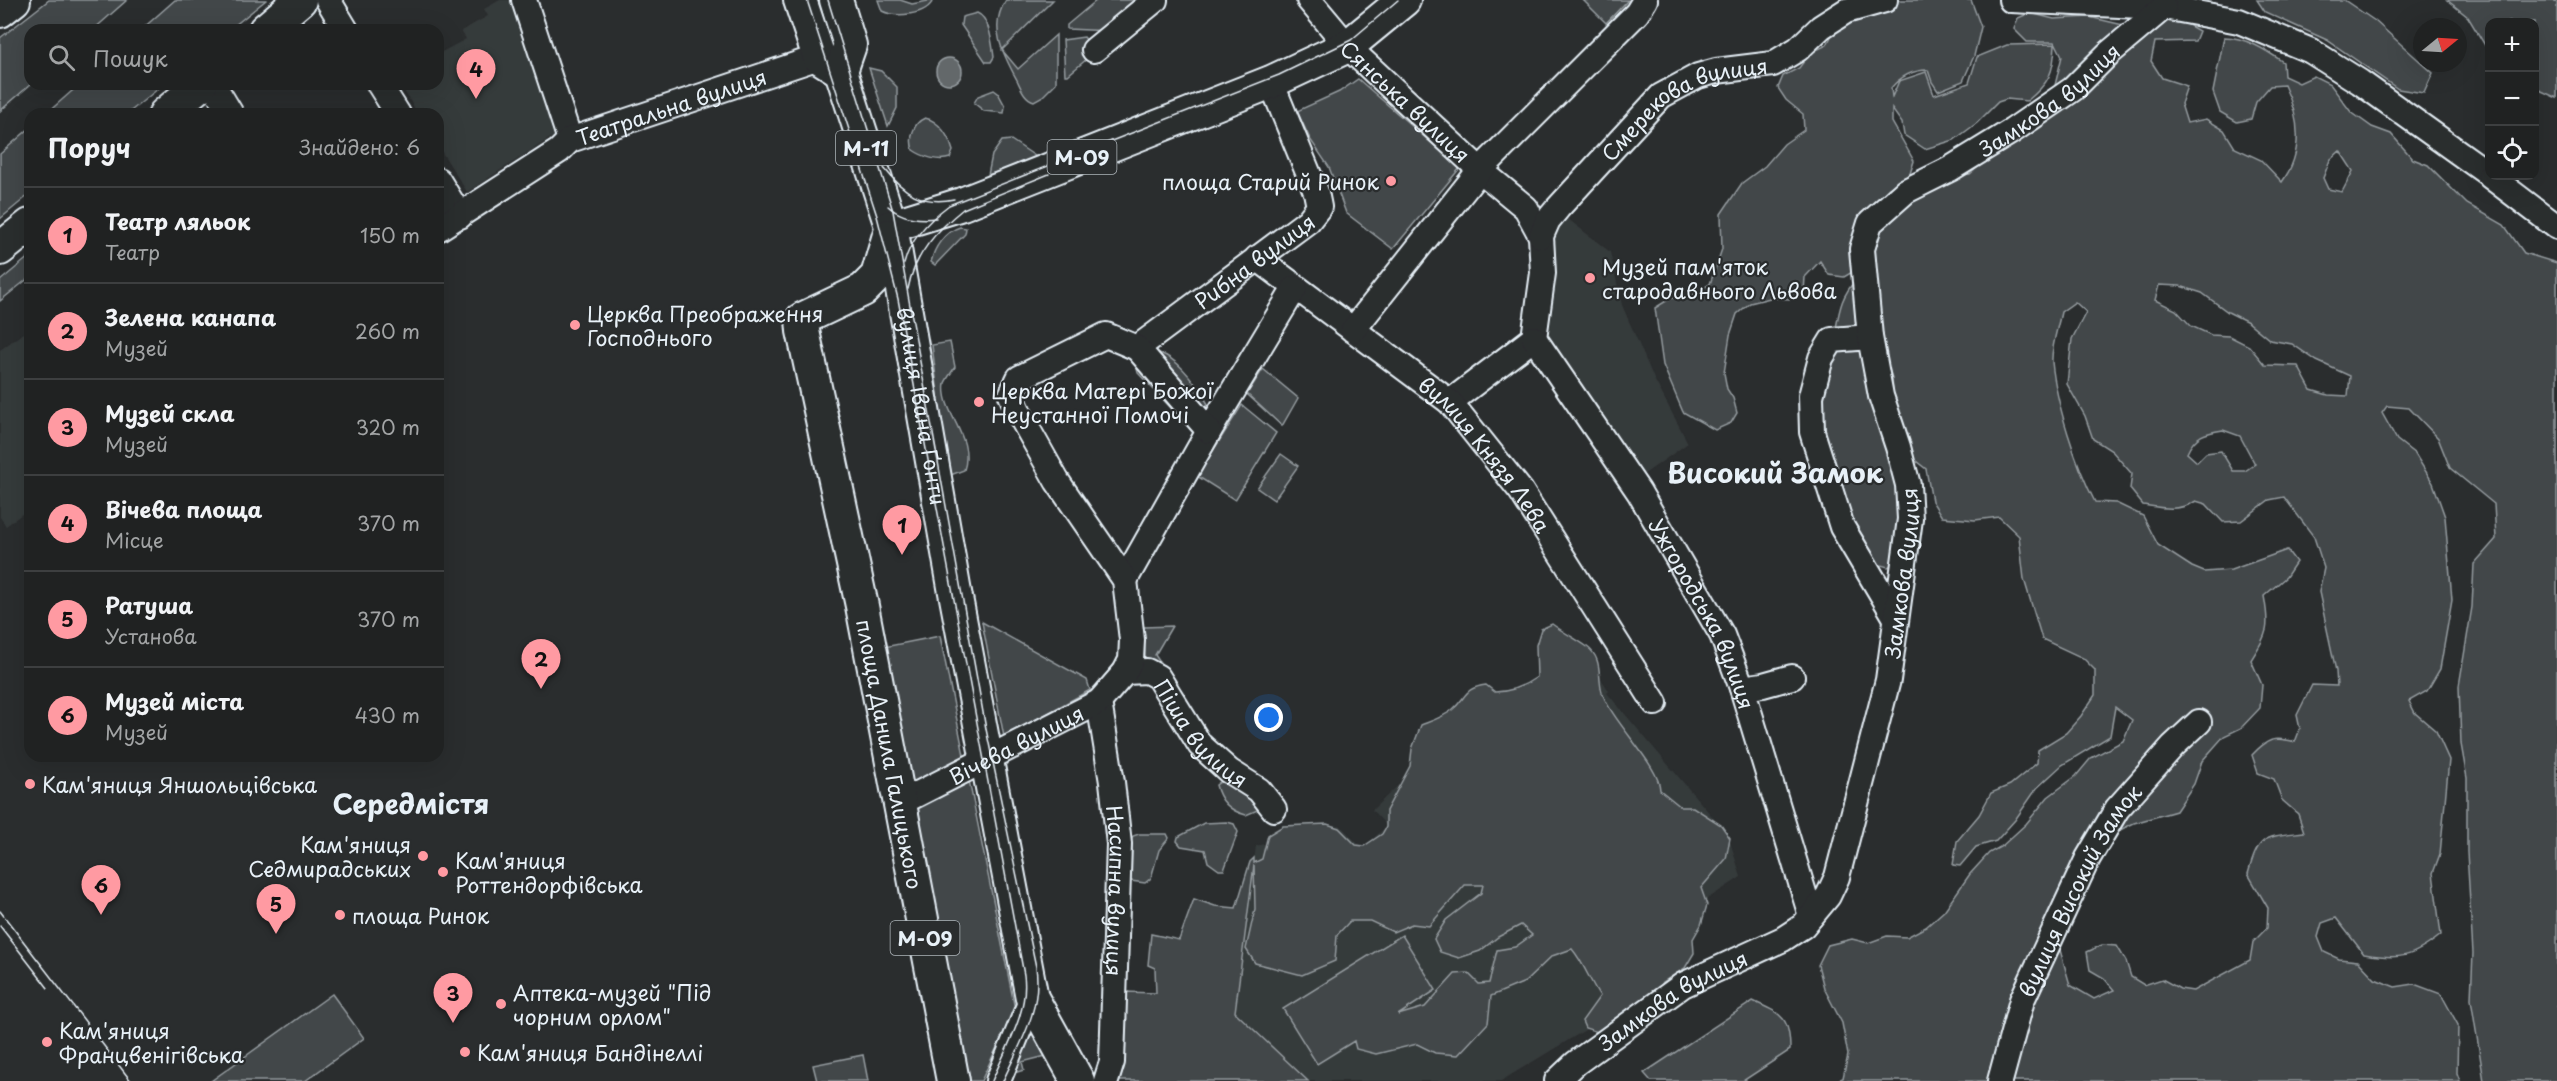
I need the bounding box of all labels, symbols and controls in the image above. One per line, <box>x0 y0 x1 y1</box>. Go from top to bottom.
north arrow <box>2413 18 2467 72</box>
map controls <box>2485 18 2539 180</box>
button: + <box>2485 18 2539 72</box>
search box <box>24 24 444 90</box>
street label: Сянська вулиця <box>1334 32 1478 170</box>
street label: Замкова вулиця <box>1971 35 2127 165</box>
icon: search <box>45 41 78 74</box>
text: Пошук <box>93 41 168 74</box>
street label: Смерекова вулиця <box>1593 49 1769 168</box>
pin: 4 <box>456 50 496 99</box>
street label: Театральна вулиця <box>572 60 770 153</box>
button: − <box>2485 72 2539 126</box>
button: locate <box>2485 126 2539 180</box>
text: Поруч <box>48 128 131 167</box>
road number: М-11 <box>836 131 896 165</box>
text: Знайдено: 6 <box>299 132 420 162</box>
road number: М-09 <box>1048 140 1116 174</box>
place label: площа Старий Ринок <box>1162 165 1380 197</box>
marker: площа Старий Ринок <box>1384 174 1398 188</box>
text: Театр ляльок <box>105 204 250 237</box>
street label: Рибна вулиця <box>1187 205 1321 317</box>
text: 1 <box>63 220 72 250</box>
text: 150 m <box>360 220 420 250</box>
text: Театр <box>105 237 160 267</box>
place label: Музей пам'яток стародавнього Львова <box>1602 250 1836 306</box>
marker: Музей пам'яток стародавнього Львова <box>1583 271 1597 285</box>
place label: Церква Преображення Господнього <box>587 297 823 353</box>
text: Зелена канапа <box>105 300 276 333</box>
street label: вулиця Івана Ґонти <box>889 304 955 507</box>
text: 2 <box>60 316 75 346</box>
text: 260 m <box>355 316 420 346</box>
marker: Церква Преображення Господнього <box>568 318 582 332</box>
text: Музей <box>105 333 168 363</box>
street label: вулиця Князя Лева <box>1412 368 1559 538</box>
place label: Церква Матері Божої Неустанної Помочі <box>991 374 1214 430</box>
marker: Церква Матері Божої Неустанної Помочі <box>972 395 986 409</box>
text: Музей скла <box>105 396 235 429</box>
text: 3 <box>61 412 74 442</box>
text: 320 m <box>356 412 420 442</box>
text: Музей <box>105 429 168 459</box>
district label: Високий Замок <box>1667 451 1884 492</box>
street label: Замкова вулиця <box>1875 487 1927 661</box>
text: Вічева площа <box>105 492 262 525</box>
pin: 1 <box>882 506 922 555</box>
text: 4 <box>61 508 74 538</box>
text: 370 m <box>357 508 420 538</box>
street label: Ужгородська вулиця <box>1641 512 1763 713</box>
text: Місце <box>105 525 164 555</box>
text: Ратуша <box>105 588 193 621</box>
text: 5 <box>61 604 74 634</box>
text: 370 m <box>357 604 420 634</box>
street label: площа Данила Галицького <box>849 616 932 892</box>
text: Установа <box>105 621 197 651</box>
pin: 2 <box>522 640 560 689</box>
street label: Піша вулиця <box>1147 672 1254 795</box>
text: Музей міста <box>105 684 244 717</box>
street label: Вічева вулиця <box>943 696 1089 792</box>
text: 6 <box>60 700 75 730</box>
text: 430 m <box>355 700 420 730</box>
your location <box>1254 703 1283 732</box>
text: Музей <box>105 717 168 747</box>
place label: Кам'яниця Яншольцівська <box>42 768 317 800</box>
street label: вулиця Високий Замок <box>2010 776 2149 1002</box>
marker: Кам'яниця Яншольцівська <box>23 777 37 791</box>
district label: Середмістя <box>333 782 489 823</box>
street label: Насипна вулиця <box>1099 803 1135 977</box>
place label: Кам'яниця Седмирадських <box>248 828 411 884</box>
place label: Кам'яниця Роттендорфівська <box>455 844 642 900</box>
marker: Кам'яниця Седмирадських <box>416 849 430 863</box>
marker: Кам'яниця Роттендорфівська <box>436 865 450 879</box>
pin: 6 <box>82 866 120 915</box>
pin: 5 <box>256 884 296 934</box>
place label: площа Ринок <box>352 899 490 931</box>
marker: площа Ринок <box>333 908 347 922</box>
road number: М-09 <box>890 921 960 955</box>
street label: Замкова вулиця <box>1590 942 1753 1059</box>
pin: 3 <box>434 974 472 1023</box>
place label: Аптека-музей "Під чорним орлом" <box>513 976 711 1032</box>
marker: Аптека-музей "Під чорним орлом" <box>494 997 508 1011</box>
place label: Кам'яниця Францвенігівська <box>59 1014 244 1070</box>
marker: Кам'яниця Францвенігівська <box>40 1035 54 1049</box>
place label: Кам'яниця Бандінеллі <box>477 1036 703 1068</box>
marker: Кам'яниця Бандінеллі <box>458 1045 472 1059</box>

